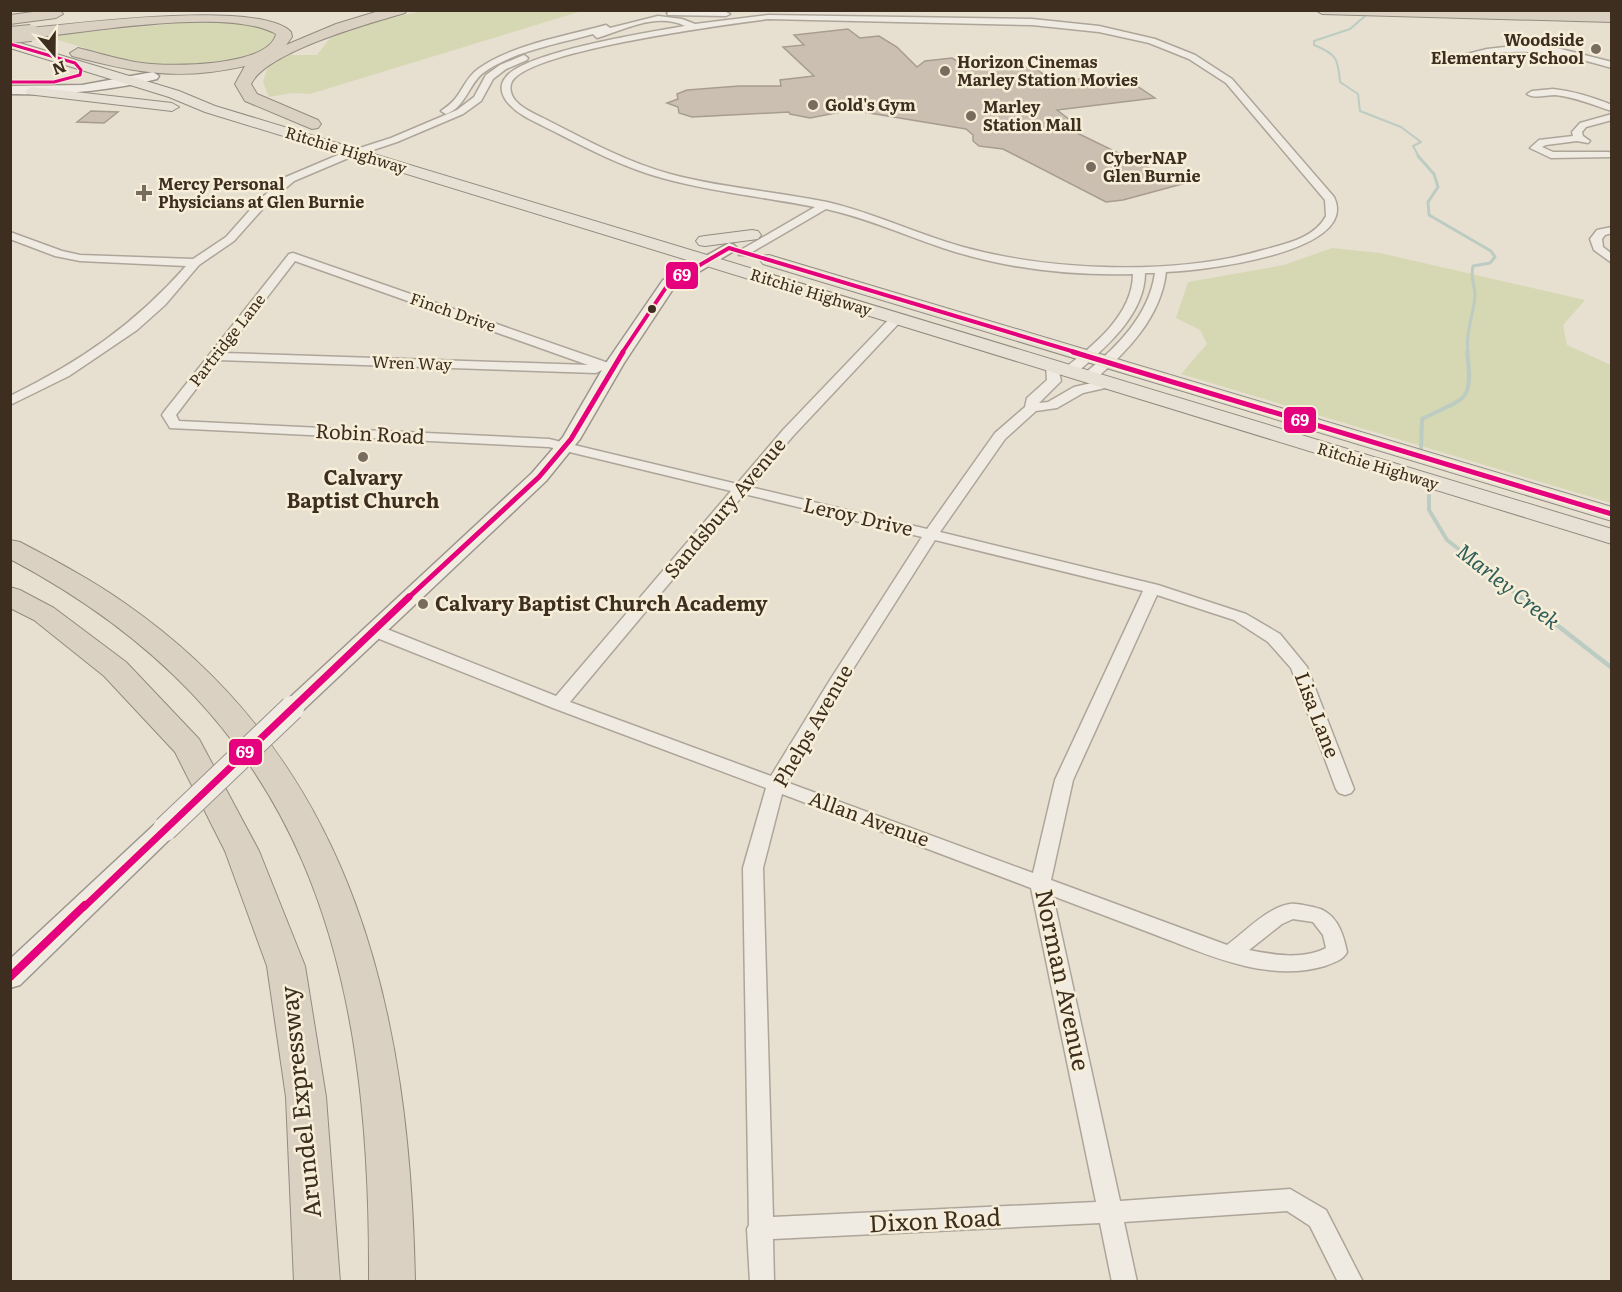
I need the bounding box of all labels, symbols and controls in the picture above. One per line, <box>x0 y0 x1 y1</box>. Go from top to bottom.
north arrow <box>24 24 84 84</box>
place label: Woodside Elementary School <box>1431 27 1584 69</box>
marker: Woodside Elementary School <box>1589 42 1603 56</box>
place label: Horizon Cinemas Marley Station Movies <box>957 49 1138 91</box>
text: N <box>49 55 70 83</box>
marker: Horizon Cinemas Marley Station Movies <box>938 64 952 78</box>
place label: Gold's Gym <box>825 92 916 116</box>
place label: Marley Station Mall <box>983 94 1082 136</box>
marker: Gold's Gym <box>806 98 820 112</box>
marker: Marley Station Mall <box>964 109 978 123</box>
street label: Ritchie Highway <box>282 119 411 179</box>
place label: CyberNAP Glen Burnie <box>1103 145 1201 187</box>
marker: CyberNAP Glen Burnie <box>1084 160 1098 174</box>
place label: Mercy Personal Physicians at Glen Burnie <box>158 171 364 213</box>
marker: Mercy Personal Physicians at Glen Burnie <box>135 184 153 202</box>
line badge: 69 <box>665 261 699 290</box>
street label: Ritchie Highway <box>747 261 876 321</box>
text: 69 <box>673 262 691 286</box>
street label: Finch Drive <box>407 285 499 337</box>
street label: Partridge Lane <box>182 288 270 391</box>
unlabelled marker <box>646 303 658 315</box>
street label: Wren Way <box>372 349 453 375</box>
line badge: 69 <box>1283 406 1317 434</box>
text: 69 <box>1291 407 1309 431</box>
street label: Robin Road <box>315 414 426 450</box>
street label: Sandsbury Avenue <box>655 430 792 584</box>
street label: Ritchie Highway <box>1314 435 1443 495</box>
marker: Calvary Baptist Church <box>356 450 370 464</box>
place label: Calvary Baptist Church <box>287 461 440 514</box>
street label: Leroy Drive <box>801 488 916 542</box>
water label: Marley Creek <box>1451 535 1568 636</box>
place label: Calvary Baptist Church Academy <box>435 587 768 617</box>
marker: Calvary Baptist Church Academy <box>416 597 430 611</box>
street label: Phelps Avenue <box>764 658 859 792</box>
street label: Lisa Lane <box>1289 667 1349 762</box>
line badge: 69 <box>228 738 263 766</box>
text: 69 <box>236 739 254 763</box>
street label: Allan Avenue <box>805 781 934 853</box>
street label: Norman Avenue <box>1028 885 1101 1074</box>
street label: Arundel Expressway <box>269 984 328 1220</box>
street label: Dixon Road <box>868 1198 1002 1239</box>

